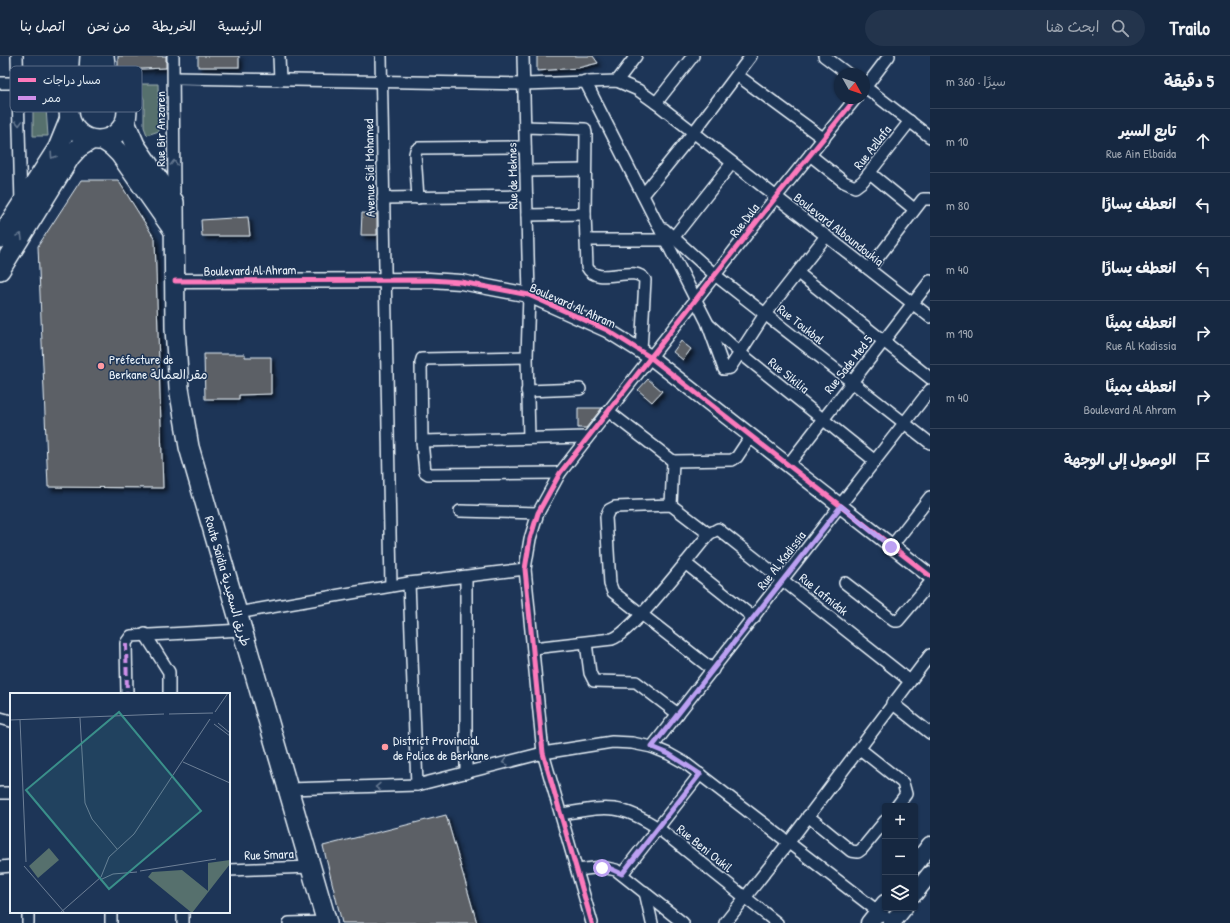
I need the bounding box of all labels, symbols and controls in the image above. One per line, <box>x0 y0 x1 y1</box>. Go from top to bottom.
search box <box>865 10 1145 46</box>
text: Trailo <box>1169 15 1210 41</box>
text: اتصل بنا <box>20 16 65 35</box>
text: من نحن <box>87 16 130 35</box>
text: الخريطة <box>152 16 196 35</box>
text: الرئيسية <box>218 16 262 35</box>
text: ابحث هنا <box>1046 16 1099 37</box>
icon: search <box>1109 17 1131 39</box>
legend <box>10 66 142 112</box>
north arrow <box>834 68 870 104</box>
text: 5 دقيقة <box>1164 69 1214 92</box>
text: سيرًا · 360 m <box>946 72 1006 90</box>
text: مسار دراجات <box>43 73 101 87</box>
text: ممر <box>42 91 61 105</box>
street label: Rue Bir Anzaren <box>151 91 169 167</box>
street label: Avenue Sidi Mohamed <box>359 119 379 217</box>
one-way arrow <box>15 120 23 126</box>
text: تابع السير <box>1119 120 1176 141</box>
street label: Rue Azllafa <box>849 121 895 173</box>
icon: ahead <box>1192 130 1214 152</box>
text: 10 m <box>946 132 968 150</box>
street label: Rue de Meknes <box>502 142 522 210</box>
text: Rue Ain Elbaida <box>1106 144 1176 162</box>
one-way arrow <box>50 152 58 159</box>
one-way arrow <box>170 160 178 166</box>
street label: Boulevard Alboundoukia <box>790 188 888 270</box>
text: انعطف يسارًا <box>1102 193 1176 214</box>
icon: left <box>1192 194 1214 216</box>
text: 80 m <box>946 196 969 214</box>
street label: Rue Dula <box>725 199 763 241</box>
one-way arrow <box>16 233 23 240</box>
text: انعطف يسارًا <box>1102 257 1176 278</box>
icon: left <box>1192 258 1214 280</box>
street label: Boulevard Al Ahram <box>204 260 297 280</box>
text: 40 m <box>946 260 969 278</box>
street label: Boulevard Al Ahram <box>527 278 619 332</box>
street label: Rue Toukbal <box>774 300 829 348</box>
text: انعطف يمينًا <box>1106 312 1176 333</box>
icon: right <box>1192 322 1214 344</box>
text: 190 m <box>946 324 973 342</box>
street label: Rue Sade Med 5 <box>819 330 877 397</box>
text: Rue Al Kadissia <box>1106 336 1176 354</box>
place label: Préfecture de Berkane مقر العمالة <box>109 350 208 383</box>
street label: Rue Sikilia <box>765 353 813 397</box>
marker: Préfecture de Berkane مقر العمالة <box>96 361 106 371</box>
text: انعطف يمينًا <box>1106 376 1176 397</box>
icon: right <box>1192 386 1214 408</box>
text: 40 m <box>946 388 969 406</box>
text: Boulevard Al Ahram <box>1083 400 1176 418</box>
text: الوصول إلى الوجهة <box>1064 449 1176 470</box>
icon: arrive <box>1192 450 1214 472</box>
street label: Route Saïdia طريق السعيدية <box>201 514 255 648</box>
street label: Rue Al Kadissia <box>752 527 810 593</box>
route end <box>882 538 900 556</box>
street label: Rue Lafnidak <box>796 569 853 620</box>
inset map <box>10 693 230 913</box>
place label: District Provincial de Police de Berkane <box>393 731 489 764</box>
marker: District Provincial de Police de Berkane <box>380 742 390 752</box>
one-way arrow <box>502 758 508 766</box>
one-way arrow <box>375 783 381 791</box>
map controls <box>882 803 918 911</box>
button: + <box>882 803 918 839</box>
street label: Rue Beni Oukil <box>673 820 737 876</box>
button: − <box>882 839 918 875</box>
street label: Rue Smara <box>244 844 294 864</box>
route start <box>593 859 611 877</box>
button: layers <box>882 875 918 911</box>

